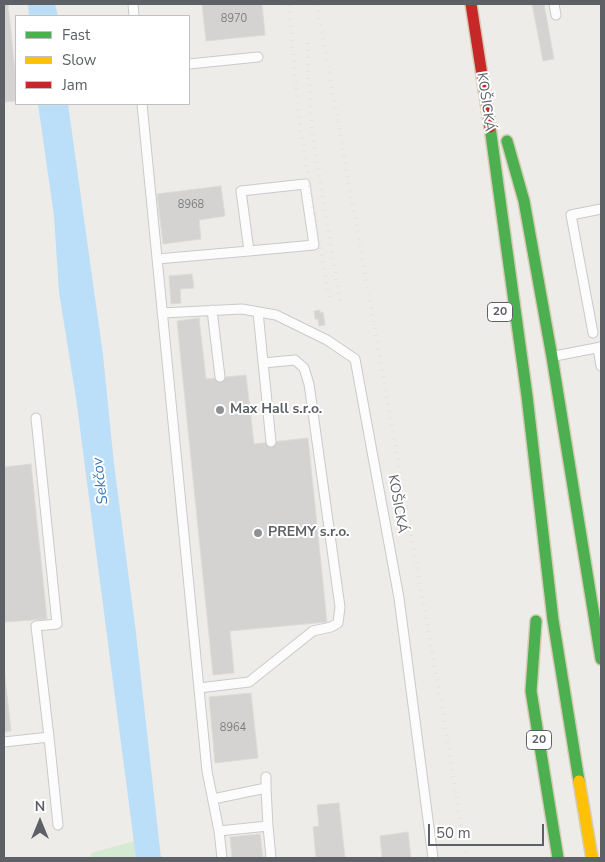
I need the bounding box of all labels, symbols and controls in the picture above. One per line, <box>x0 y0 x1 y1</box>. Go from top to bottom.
house number: 8970 <box>221 12 247 26</box>
legend <box>15 15 190 105</box>
text: Fast <box>62 25 90 45</box>
text: Slow <box>62 50 96 70</box>
street label: KOŠICKÁ <box>473 71 497 133</box>
text: Jam <box>62 75 88 95</box>
house number: 8968 <box>178 198 204 212</box>
road number: 20 <box>488 302 512 322</box>
place label: Max Hall s.r.o. <box>230 402 322 418</box>
marker: Max Hall s.r.o. <box>214 404 226 416</box>
water label: Sekčov <box>89 456 113 506</box>
street label: KOŠICKÁ <box>384 473 410 535</box>
place label: PREMY s.r.o. <box>268 525 350 541</box>
marker: PREMY s.r.o. <box>252 527 264 539</box>
house number: 8964 <box>220 721 246 735</box>
road number: 20 <box>526 730 552 750</box>
north arrow <box>15 797 65 847</box>
text: N <box>35 797 45 816</box>
scale bar <box>430 814 546 846</box>
text: 50 m <box>436 823 471 843</box>

